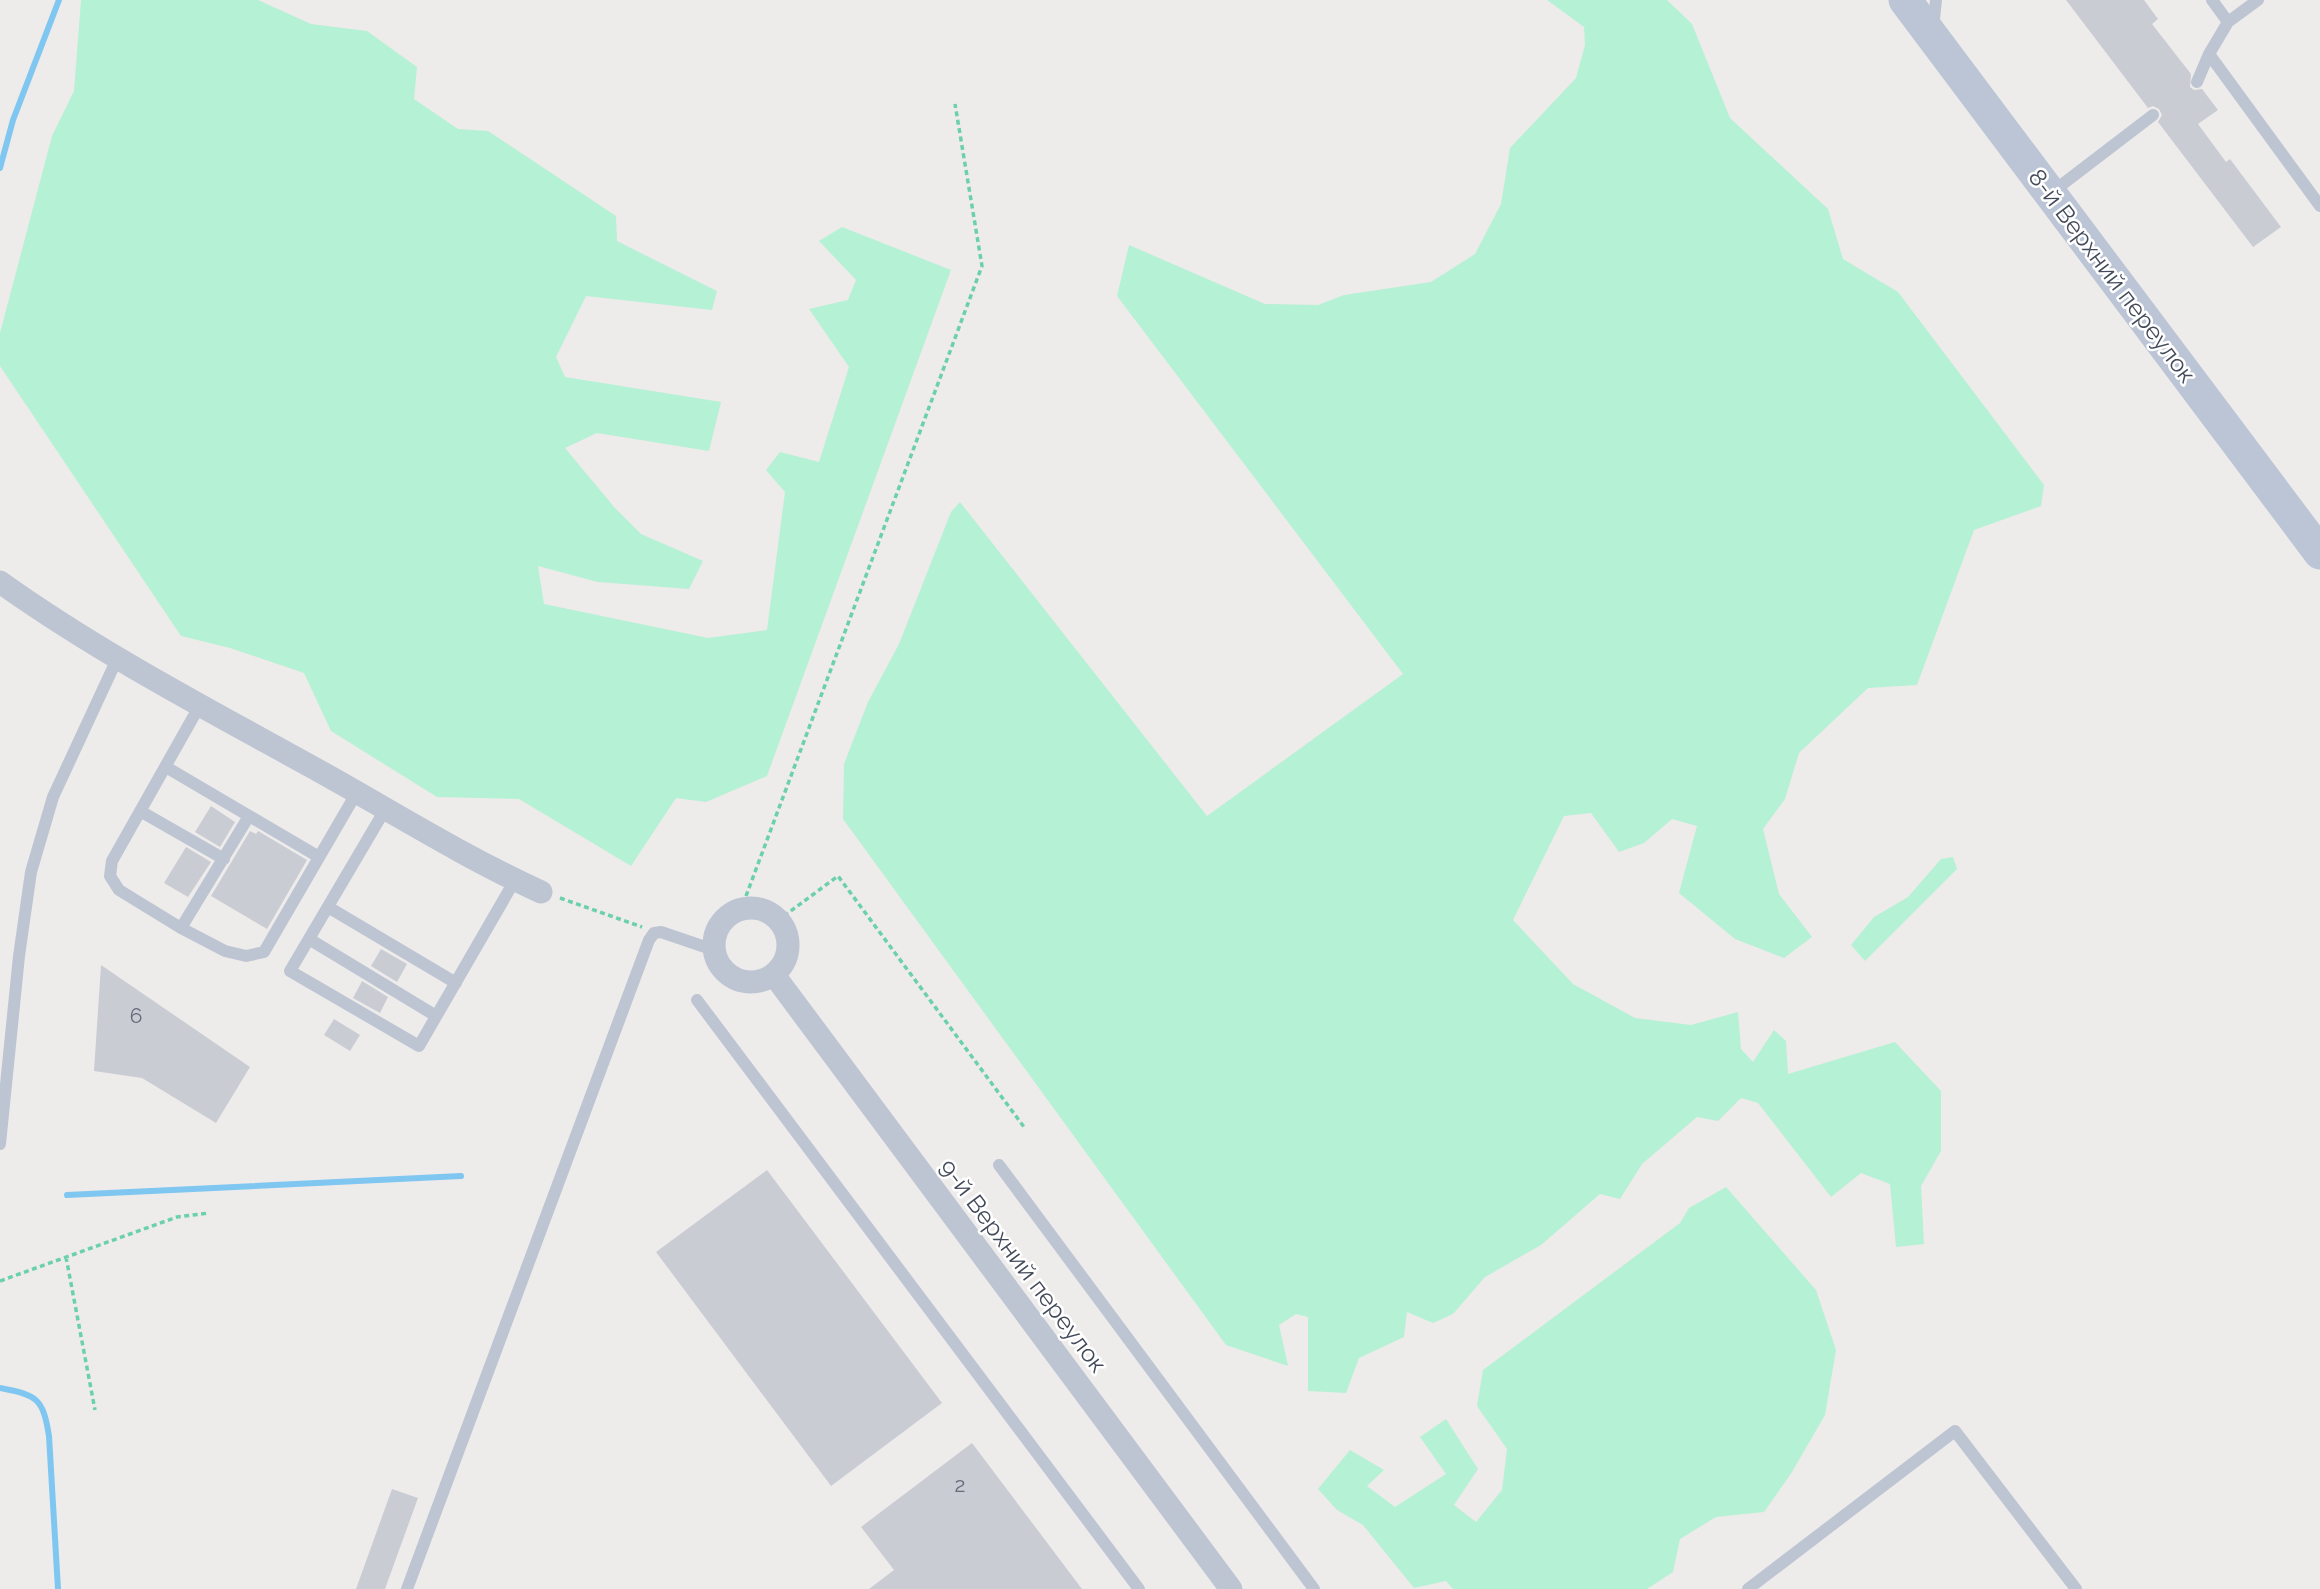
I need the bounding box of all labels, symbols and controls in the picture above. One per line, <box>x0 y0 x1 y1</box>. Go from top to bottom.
street label: 8-й Верхний переулок <box>2023 163 2202 388</box>
house number: 6 <box>130 1003 142 1028</box>
street label: 9-й Верхний переулок <box>934 1153 1113 1378</box>
house number: 2 <box>955 1472 965 1497</box>

